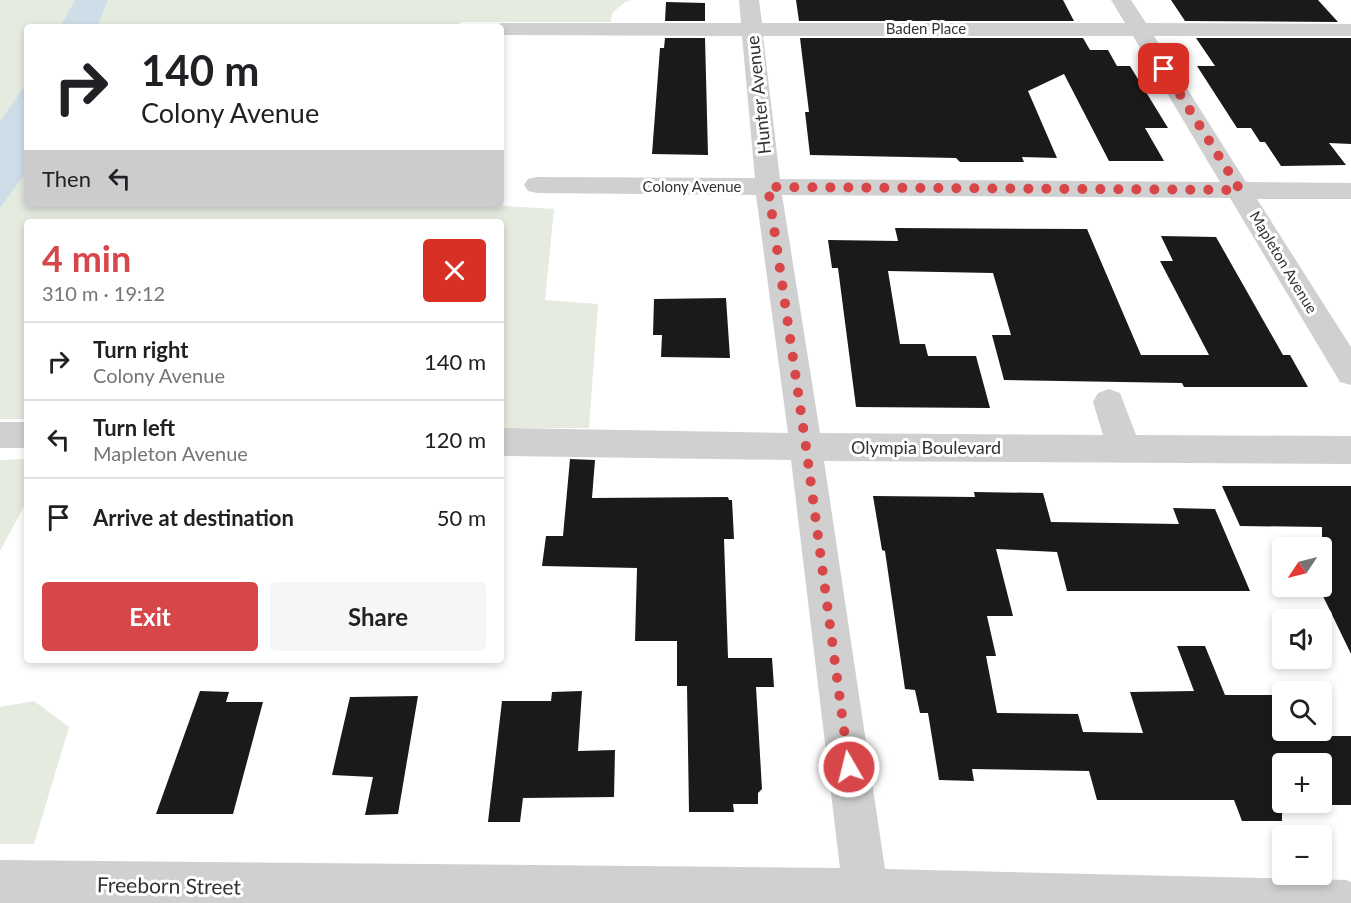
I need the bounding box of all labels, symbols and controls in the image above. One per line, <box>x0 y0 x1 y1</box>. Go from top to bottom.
street label: Baden Place <box>886 19 966 37</box>
street label: Hunter Avenue <box>741 35 775 155</box>
pin <box>1138 43 1189 94</box>
text: 140 m <box>141 45 259 95</box>
icon: right <box>42 48 120 126</box>
icon: arrive <box>1147 52 1180 85</box>
text: Colony Avenue <box>141 96 319 129</box>
icon: left <box>103 162 136 195</box>
text: Then <box>42 165 91 192</box>
street label: Colony Avenue <box>643 177 742 195</box>
street label: Mapleton Avenue <box>1246 208 1322 316</box>
text: 4 min <box>42 236 131 280</box>
button: close <box>423 239 486 302</box>
text: 310 m · 19:12 <box>42 281 165 305</box>
text: Turn right <box>93 336 188 363</box>
icon: right <box>42 345 75 378</box>
text: 140 m <box>424 348 486 375</box>
text: Colony Avenue <box>93 363 225 387</box>
text: Turn left <box>93 414 175 441</box>
icon: left <box>42 423 75 456</box>
text: 120 m <box>424 426 486 453</box>
street label: Olympia Boulevard <box>851 436 1001 458</box>
text: Mapleton Avenue <box>93 441 248 465</box>
icon: arrive <box>42 501 75 534</box>
text: Arrive at destination <box>93 504 294 531</box>
text: 50 m <box>437 504 486 531</box>
north arrow <box>1272 537 1332 597</box>
map controls <box>1272 537 1332 885</box>
button: Exit <box>42 582 258 651</box>
button: Share <box>270 582 486 651</box>
button: sound <box>1272 609 1332 669</box>
button: search <box>1272 681 1332 741</box>
position arrow <box>817 735 881 799</box>
button: + <box>1272 753 1332 813</box>
button: − <box>1272 825 1332 885</box>
street label: Freeborn Street <box>97 871 242 899</box>

